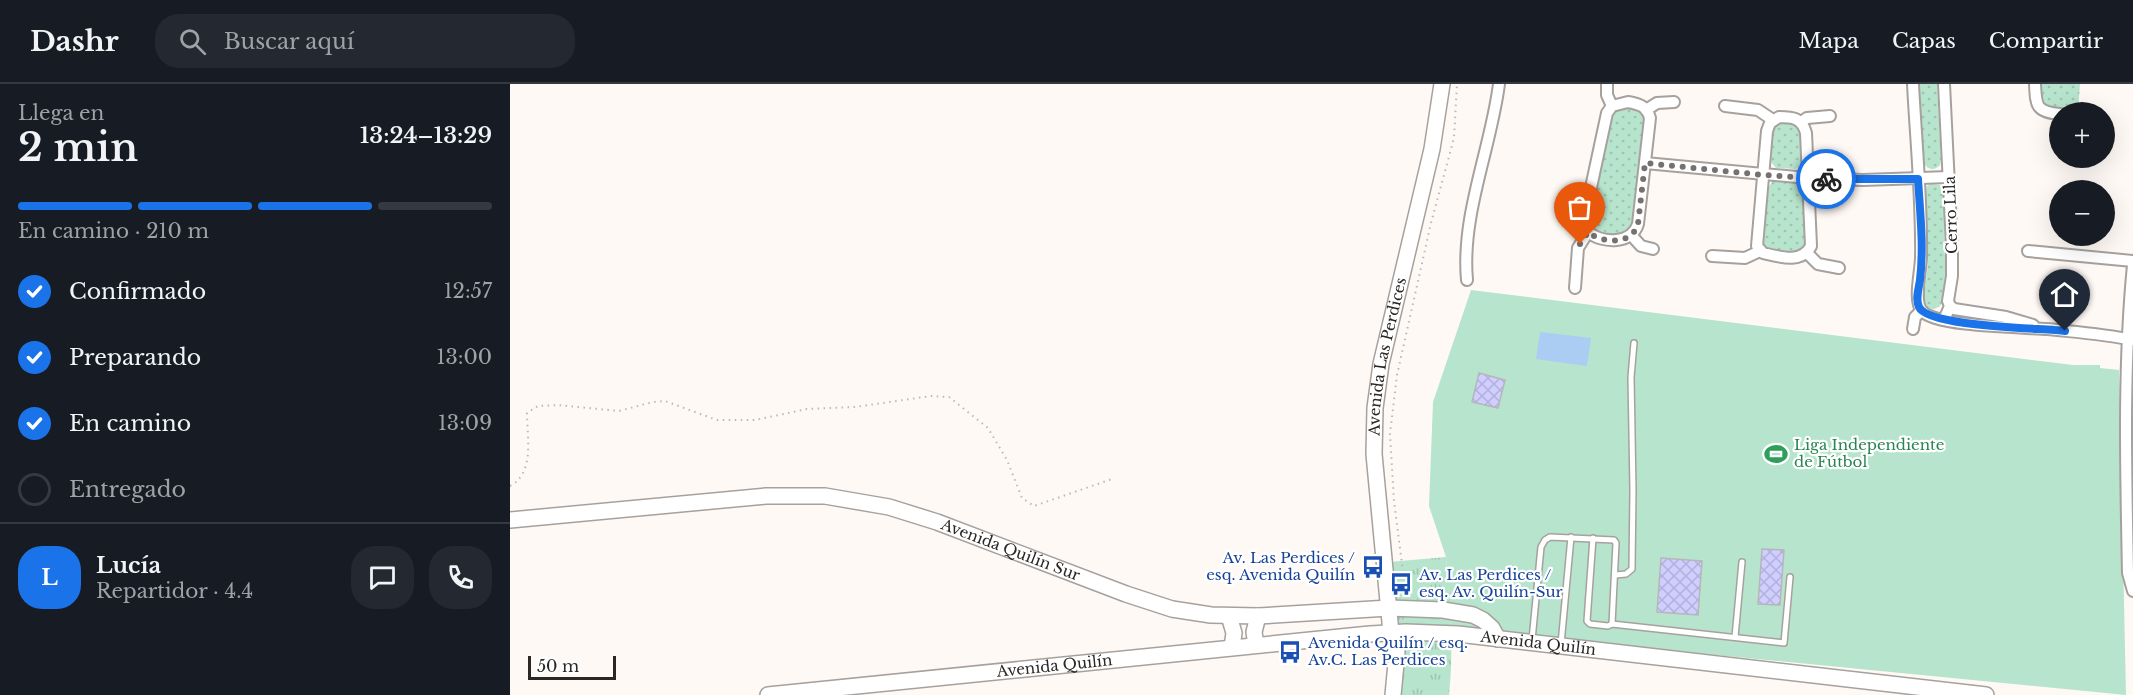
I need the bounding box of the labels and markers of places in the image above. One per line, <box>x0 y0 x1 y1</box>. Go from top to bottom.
pin <box>1554 182 1605 244</box>
pin <box>2039 269 2090 331</box>
place label: Liga Independiente de Fútbol <box>1794 435 1944 471</box>
sports icon: Liga Independiente de Fútbol <box>1763 441 1789 467</box>
place label: Av. Las Perdices / esq. Avenida Quilín <box>1206 548 1355 584</box>
bus stop icon: Av. Las Perdices / esq. Avenida Quilín <box>1360 554 1386 580</box>
place label: Av. Las Perdices / esq. Av. Quilín-Sur <box>1418 565 1564 601</box>
bus stop icon: Av. Las Perdices / esq. Av. Quilín-Sur <box>1388 571 1414 597</box>
place label: Avenida Quilín / esq. Av.C. Las Perdices <box>1307 633 1468 669</box>
bus stop icon: Avenida Quilín / esq. Av.C. Las Perdices <box>1277 639 1303 665</box>

